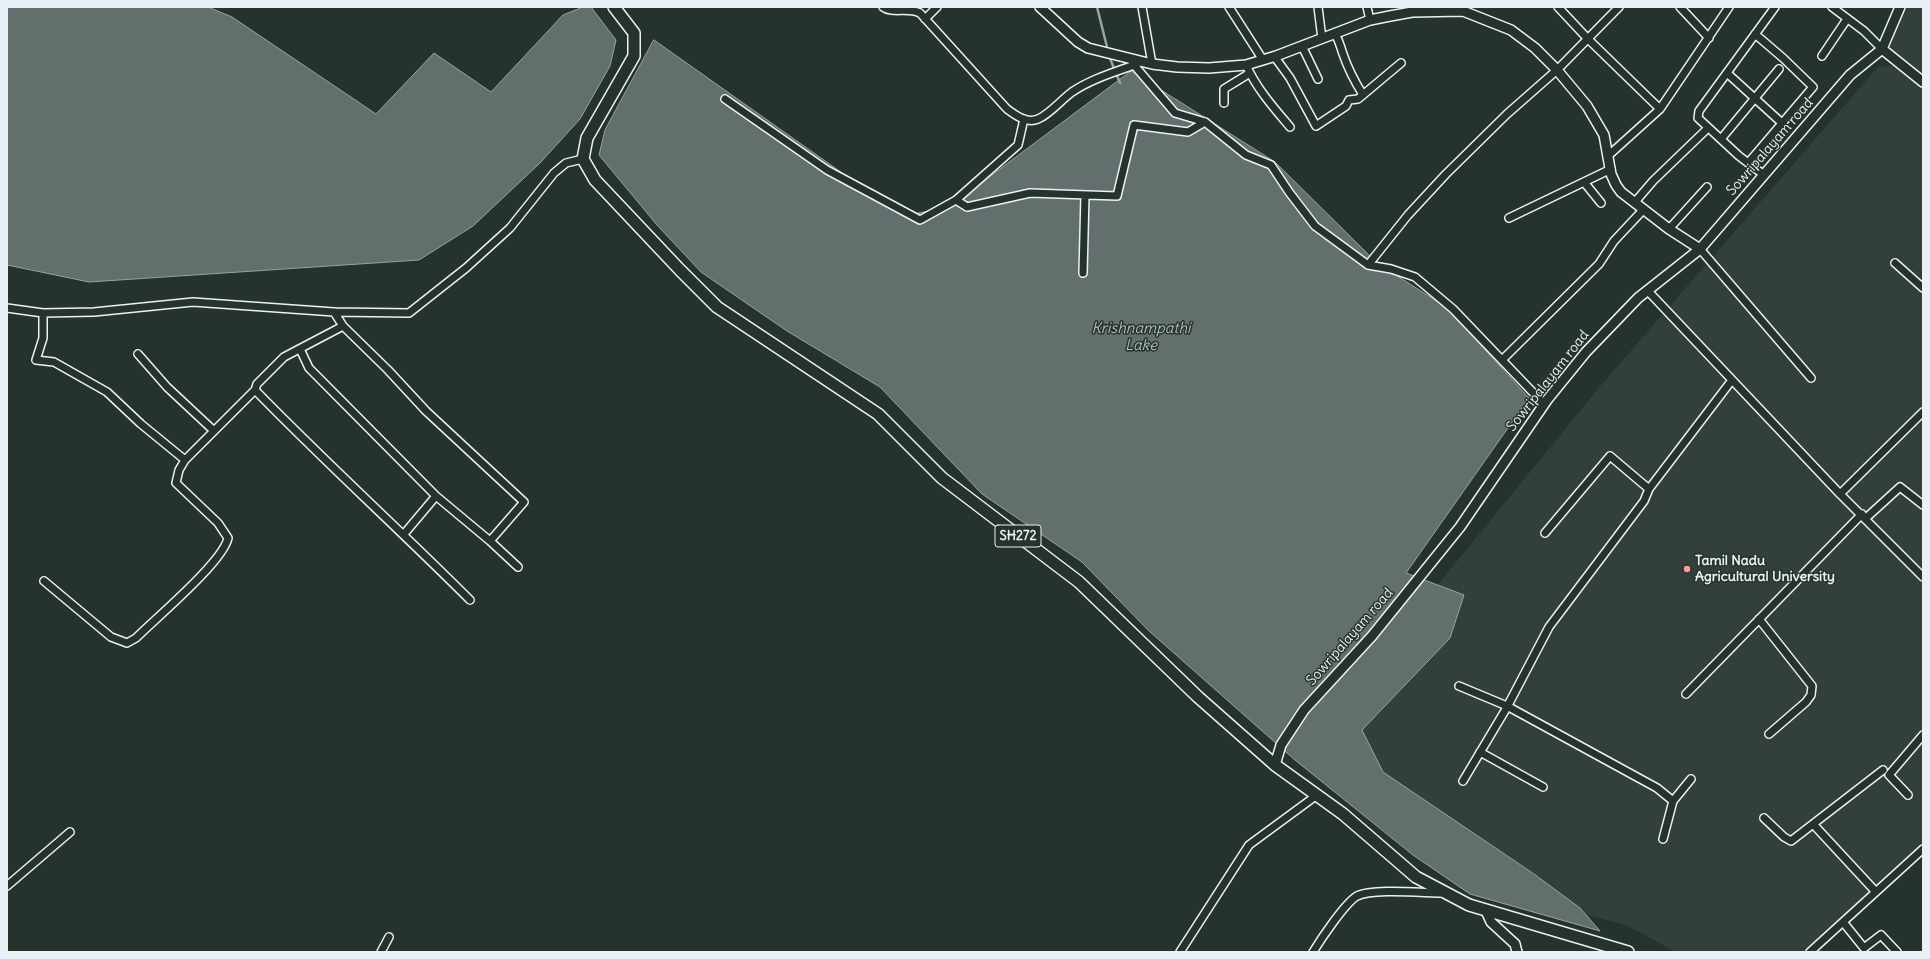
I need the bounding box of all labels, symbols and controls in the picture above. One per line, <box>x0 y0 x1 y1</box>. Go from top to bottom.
street label: Sowripalayam road <box>1723 95 1817 199</box>
water label: Krishnampathi Lake <box>1092 320 1190 355</box>
street label: Sowripalayam road <box>1503 327 1593 435</box>
road number: SH272 <box>995 525 1041 547</box>
place label: Tamil Nadu Agricultural University <box>1695 553 1835 586</box>
marker: Tamil Nadu Agricultural University <box>1682 564 1692 574</box>
street label: Sowripalayam road <box>1303 585 1397 689</box>

